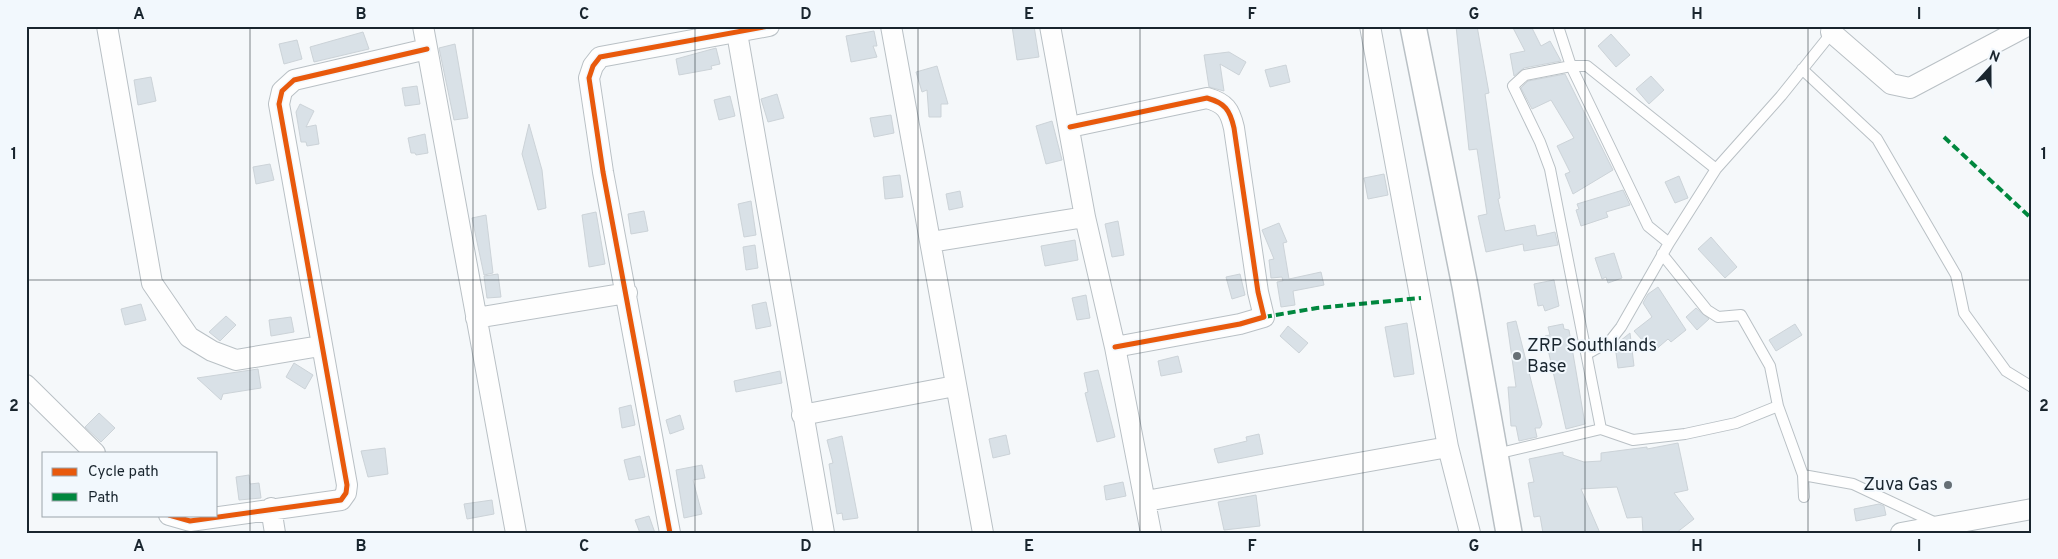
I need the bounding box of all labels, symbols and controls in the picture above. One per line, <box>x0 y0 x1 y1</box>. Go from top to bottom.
text: A <box>133 5 145 25</box>
text: B <box>355 5 367 25</box>
text: C <box>579 5 589 25</box>
text: D <box>800 5 812 25</box>
text: E <box>1024 5 1034 25</box>
text: F <box>1247 5 1257 25</box>
text: G <box>1469 5 1479 25</box>
text: H <box>1691 5 1703 25</box>
text: I <box>1917 5 1921 25</box>
north arrow <box>1966 42 2016 92</box>
text: N <box>1986 48 2002 67</box>
text: 1 <box>11 145 17 165</box>
text: 1 <box>2041 145 2047 165</box>
place label: ZRP Southlands Base <box>1527 335 1657 379</box>
marker: ZRP Southlands Base <box>1511 350 1523 362</box>
text: 2 <box>9 397 19 417</box>
text: 2 <box>2039 397 2049 417</box>
legend <box>42 452 218 516</box>
text: Cycle path <box>88 463 159 482</box>
place label: Zuva Gas <box>1863 474 1938 497</box>
marker: Zuva Gas <box>1942 479 1954 491</box>
text: Path <box>88 489 119 508</box>
text: A <box>133 537 145 557</box>
text: B <box>355 537 367 557</box>
text: C <box>579 537 589 557</box>
text: D <box>800 537 812 557</box>
text: E <box>1024 537 1034 557</box>
text: F <box>1247 537 1257 557</box>
text: G <box>1469 537 1479 557</box>
text: H <box>1691 537 1703 557</box>
text: I <box>1917 537 1921 557</box>

